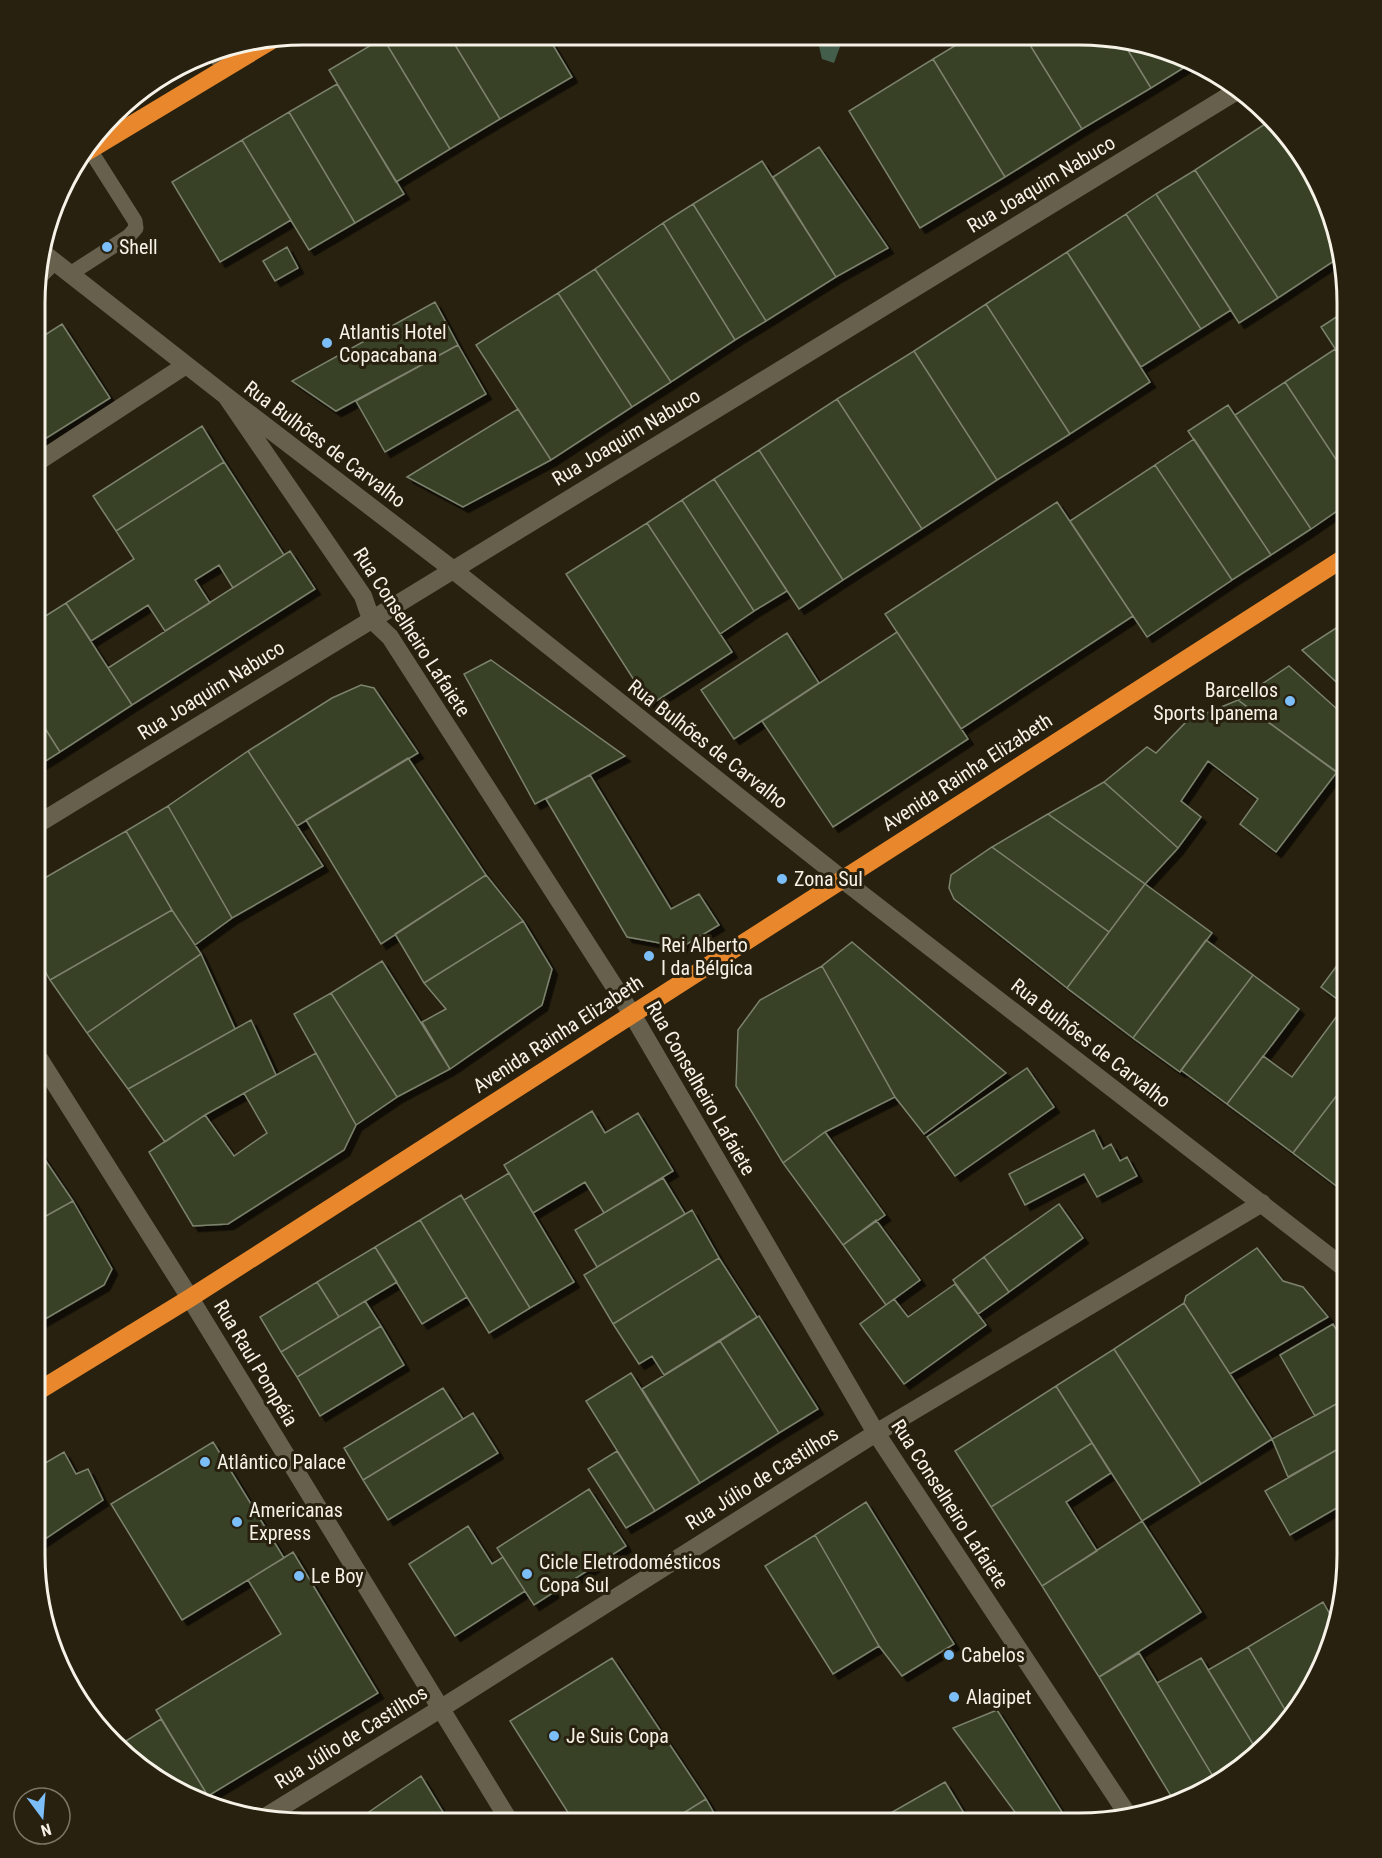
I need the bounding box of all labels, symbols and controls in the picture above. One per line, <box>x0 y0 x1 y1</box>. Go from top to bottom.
street label: Rua Joaquim Nabuco <box>963 130 1119 238</box>
place label: Shell <box>119 235 158 259</box>
marker: Shell <box>100 240 114 254</box>
place label: Atlantis Hotel Copacabana <box>339 320 447 367</box>
marker: Atlantis Hotel Copacabana <box>320 336 334 350</box>
street label: Rua Bulhões de Carvalho <box>240 376 410 512</box>
street label: Rua Joaquim Nabuco <box>548 383 704 491</box>
street label: Rua Conselheiro Lafaiete <box>348 543 476 721</box>
street label: Rua Joaquim Nabuco <box>133 635 289 745</box>
street label: Rua Bulhões de Carvalho <box>623 674 793 814</box>
place label: Barcellos Sports Ipanema <box>1153 678 1278 725</box>
marker: Barcellos Sports Ipanema <box>1283 694 1297 708</box>
street label: Avenida Rainha Elizabeth <box>878 708 1056 836</box>
place label: Zona Sul <box>794 867 863 891</box>
marker: Zona Sul <box>775 872 789 886</box>
place label: Rei Alberto I da Bélgica <box>661 933 753 980</box>
marker: Rei Alberto I da Bélgica <box>642 949 656 963</box>
street label: Avenida Rainha Elizabeth <box>469 970 647 1098</box>
street label: Rua Bulhões de Carvalho <box>1006 973 1176 1113</box>
street label: Rua Conselheiro Lafaiete <box>641 997 761 1179</box>
street label: Rua Raul Pompéia <box>209 1296 303 1430</box>
street label: Rua Conselheiro Lafaiete <box>886 1415 1014 1593</box>
street label: Rua Júlio de Castilhos <box>681 1421 843 1535</box>
place label: Atlântico Palace <box>217 1450 346 1474</box>
marker: Atlântico Palace <box>198 1455 212 1469</box>
place label: Americanas Express <box>249 1498 343 1545</box>
marker: Americanas Express <box>230 1515 244 1529</box>
place label: Cicle Eletrodomésticos Copa Sul <box>539 1550 721 1597</box>
place label: Le Boy <box>311 1564 364 1588</box>
marker: Cicle Eletrodomésticos Copa Sul <box>520 1567 534 1581</box>
marker: Le Boy <box>292 1569 306 1583</box>
place label: Cabelos <box>961 1643 1025 1667</box>
marker: Cabelos <box>942 1648 956 1662</box>
street label: Rua Júlio de Castilhos <box>270 1680 432 1794</box>
place label: Alagipet <box>966 1685 1031 1709</box>
marker: Alagipet <box>947 1690 961 1704</box>
place label: Je Suis Copa <box>566 1724 669 1748</box>
marker: Je Suis Copa <box>547 1729 561 1743</box>
north arrow <box>12 1786 72 1846</box>
text: N <box>39 1819 53 1840</box>

